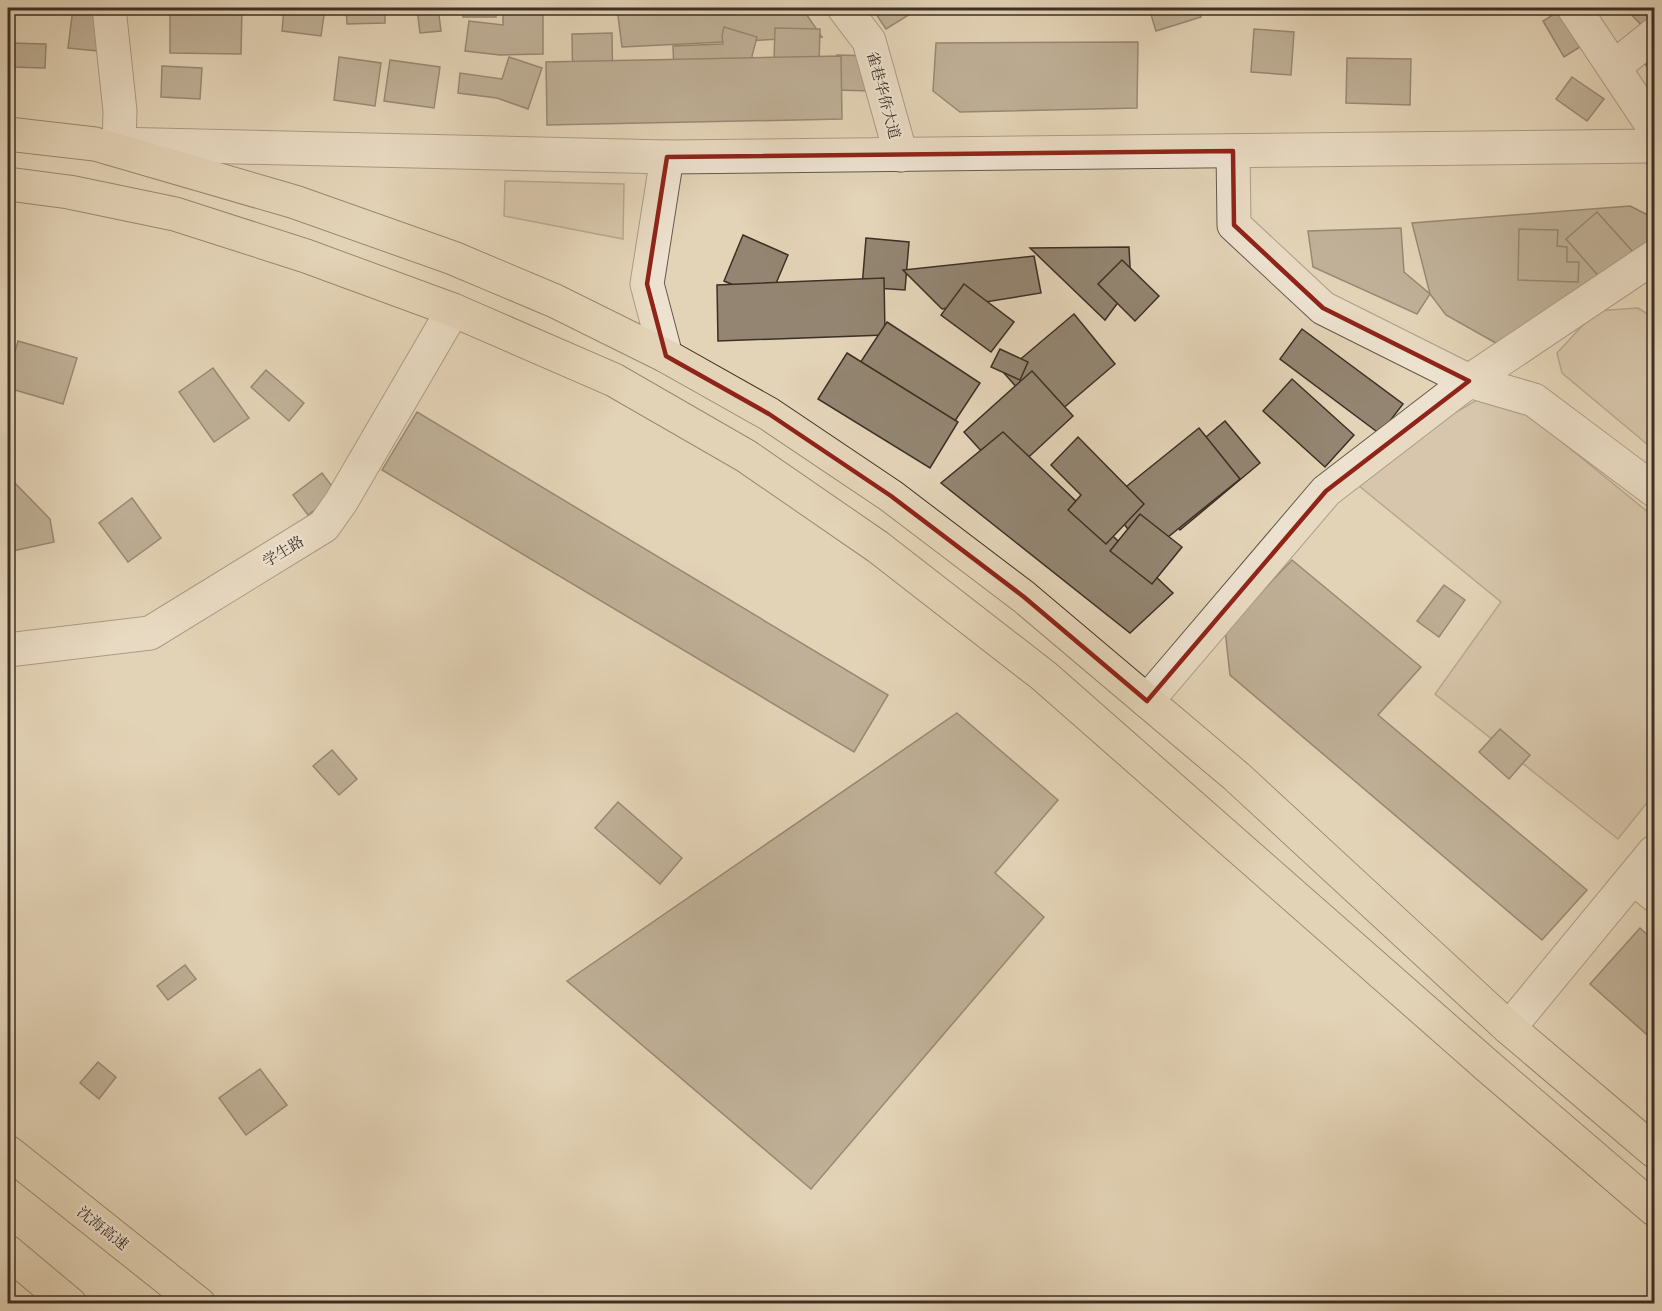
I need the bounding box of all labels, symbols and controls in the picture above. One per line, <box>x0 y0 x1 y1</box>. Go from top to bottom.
street label: 雀巷华侨大道 <box>863 49 905 141</box>
street label: 学生路 <box>259 531 307 571</box>
street label: 沈海高速 <box>74 1202 132 1254</box>

